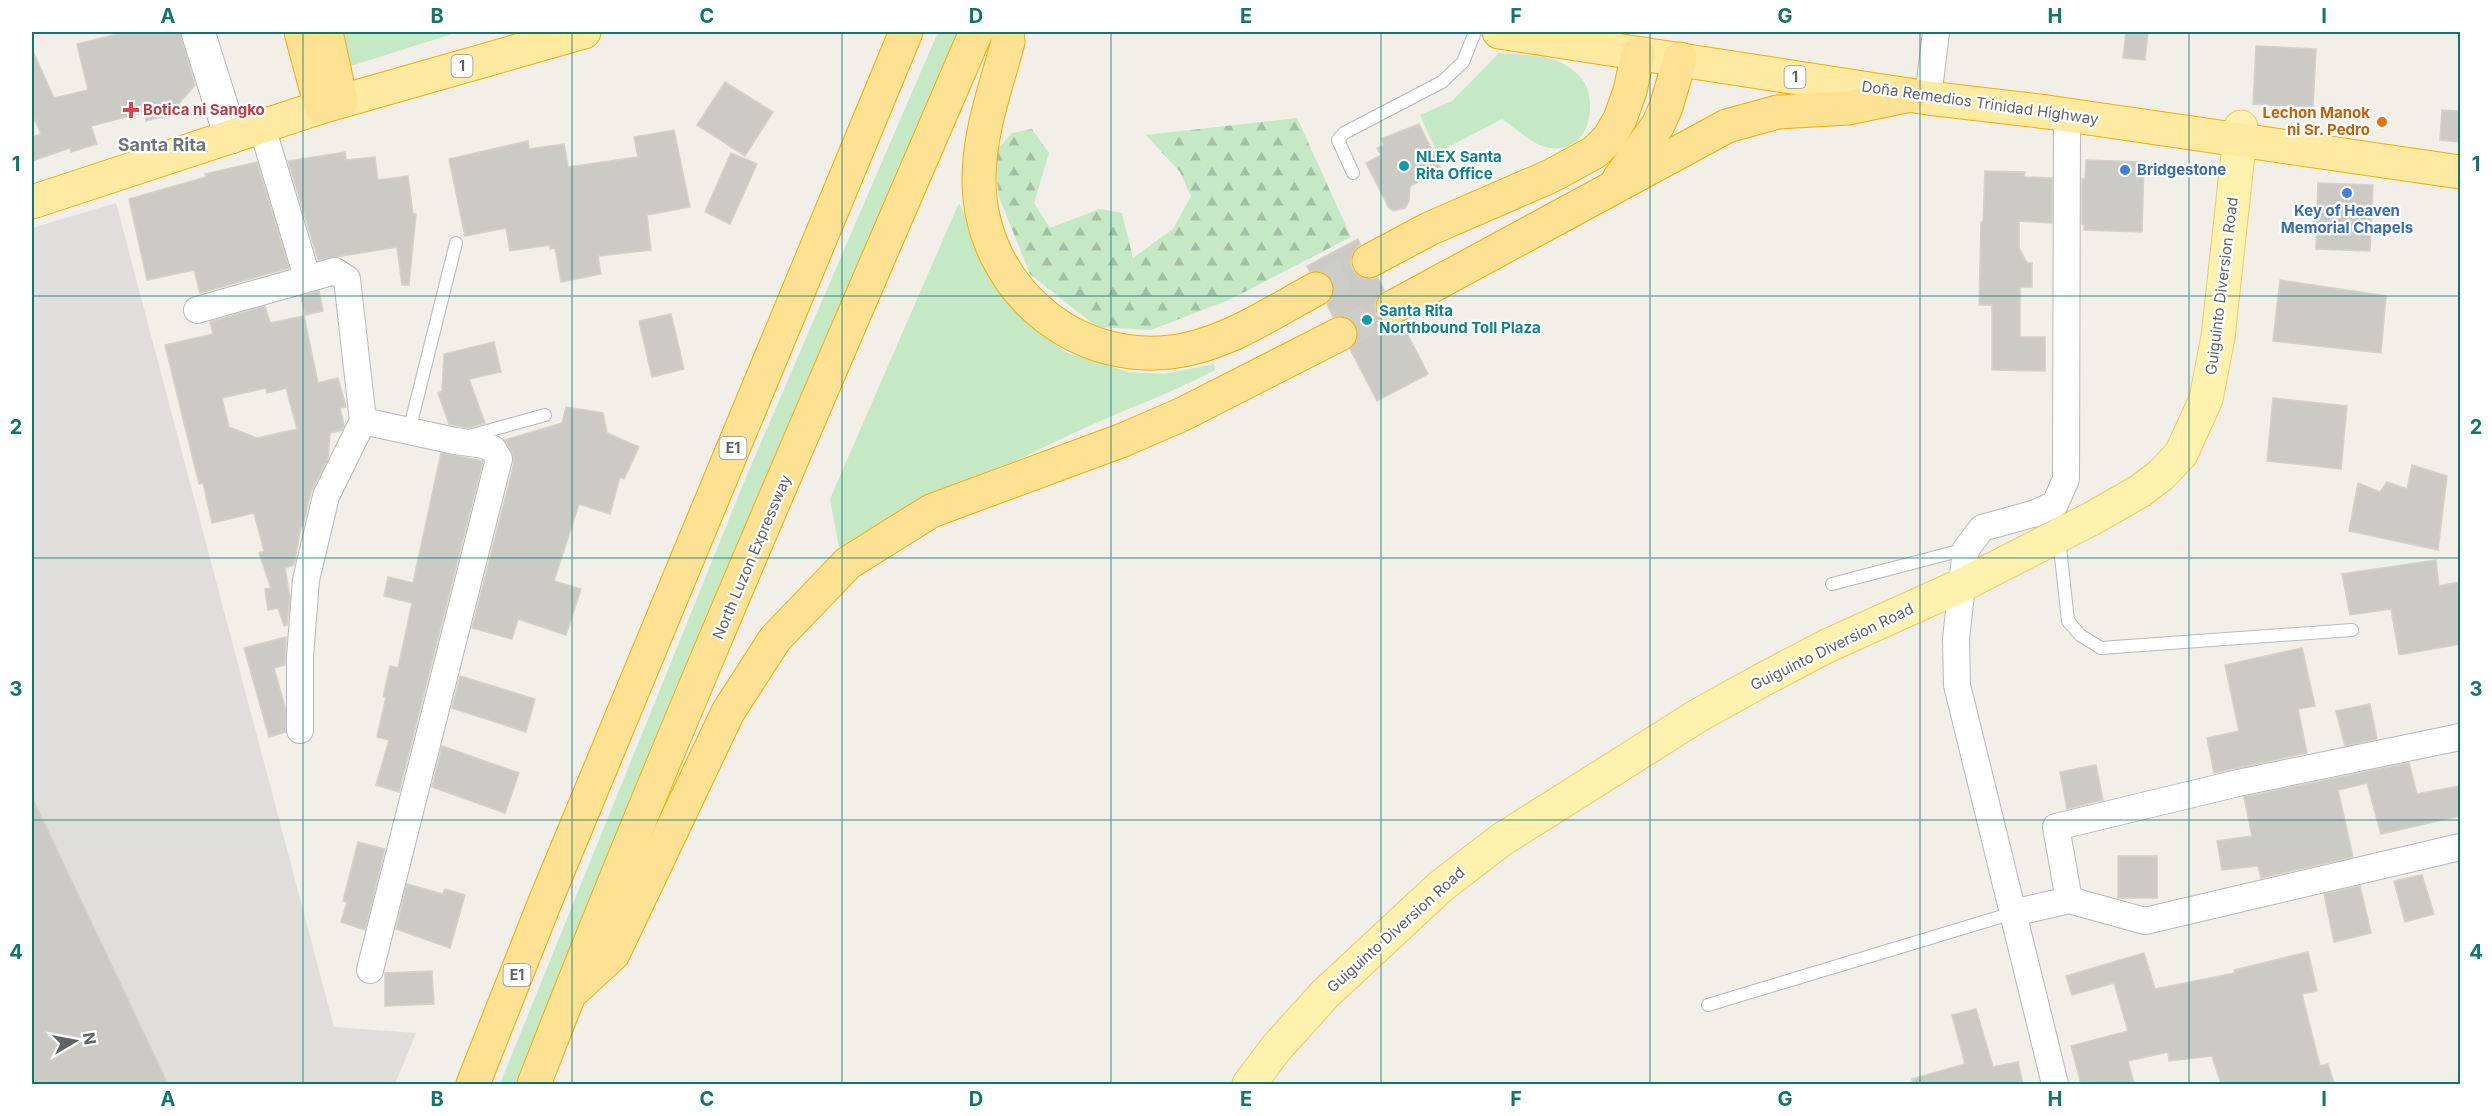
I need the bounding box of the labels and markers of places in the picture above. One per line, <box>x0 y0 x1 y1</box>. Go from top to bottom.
place label: Botica ni Sangko <box>143 100 265 119</box>
marker: Botica ni Sangko <box>124 103 138 117</box>
place label: Lechon Manok ni Sr. Pedro <box>2262 103 2370 139</box>
marker: Lechon Manok ni Sr. Pedro <box>2375 115 2389 129</box>
place label: NLEX Santa Rita Office <box>1416 147 1502 183</box>
marker: NLEX Santa Rita Office <box>1397 159 1411 173</box>
place label: Bridgestone <box>2137 160 2226 179</box>
marker: Bridgestone <box>2118 163 2132 177</box>
marker: Key of Heaven Memorial Chapels <box>2340 186 2354 200</box>
place label: Key of Heaven Memorial Chapels <box>2281 201 2413 237</box>
place label: Santa Rita Northbound Toll Plaza <box>1379 301 1541 337</box>
marker: Santa Rita Northbound Toll Plaza <box>1360 313 1374 327</box>

